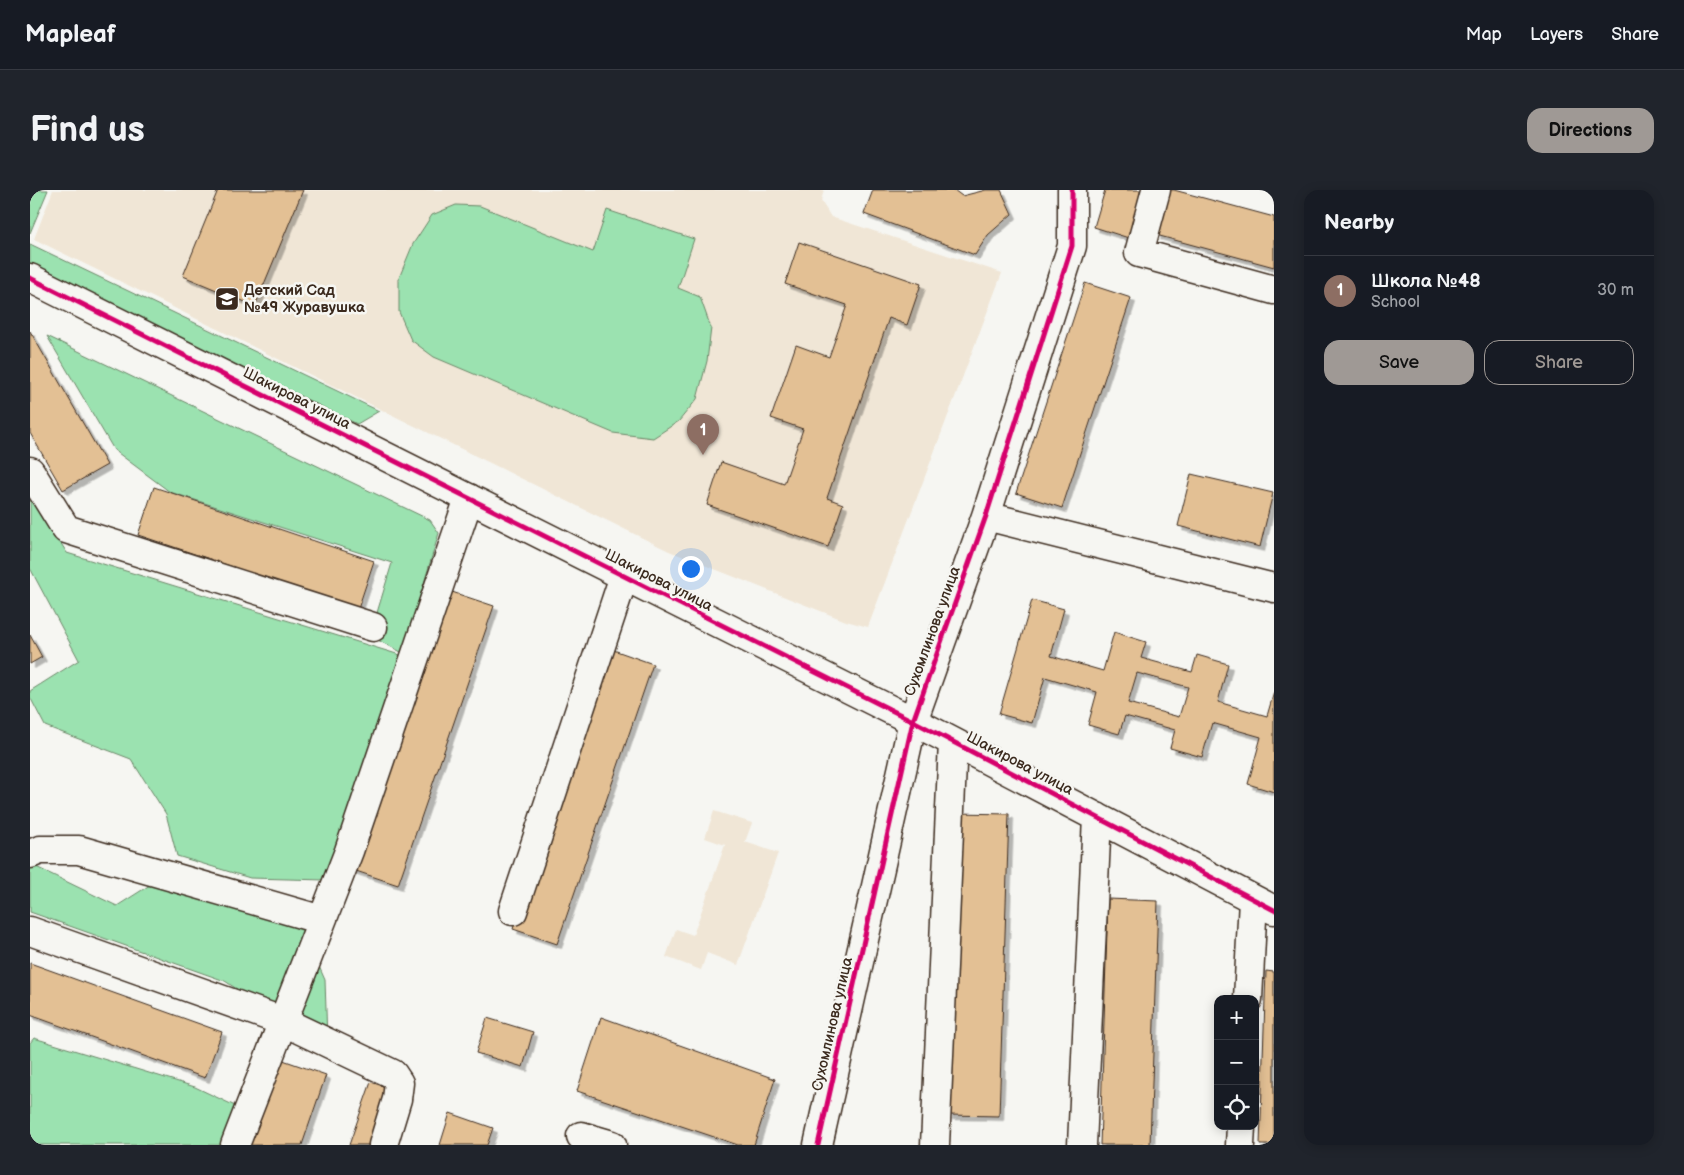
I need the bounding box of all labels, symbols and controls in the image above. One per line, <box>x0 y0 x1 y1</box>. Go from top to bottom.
text: Mapleaf <box>25 20 116 49</box>
text: Map <box>1466 24 1502 45</box>
text: Layers <box>1530 24 1583 45</box>
text: Share <box>1611 24 1659 45</box>
button: Directions <box>1527 108 1654 153</box>
text: Find us <box>30 109 145 152</box>
text: Nearby <box>1324 210 1394 235</box>
text: Школа №48 <box>1371 270 1481 293</box>
place label: Детский Сад №49 Журавушка <box>244 281 365 317</box>
text: 1 <box>1337 281 1343 300</box>
text: 30 m <box>1597 281 1634 300</box>
school or university icon: Детский Сад №49 Журавушка <box>214 286 240 312</box>
text: School <box>1371 293 1420 312</box>
button: Save <box>1324 340 1474 385</box>
button: Share <box>1484 340 1634 385</box>
street label: Шакирова улица <box>240 363 354 434</box>
pin: 1 <box>687 414 719 455</box>
street label: Шакирова улица <box>602 545 716 616</box>
your location <box>678 556 704 582</box>
street label: Сухомлинова улица <box>900 563 965 699</box>
street label: Шакирова улица <box>963 727 1077 800</box>
street label: Сухомлинова улица <box>808 955 857 1093</box>
map controls <box>1214 995 1259 1130</box>
button: + <box>1214 995 1259 1040</box>
button: − <box>1214 1040 1259 1085</box>
button: locate <box>1214 1085 1259 1130</box>

